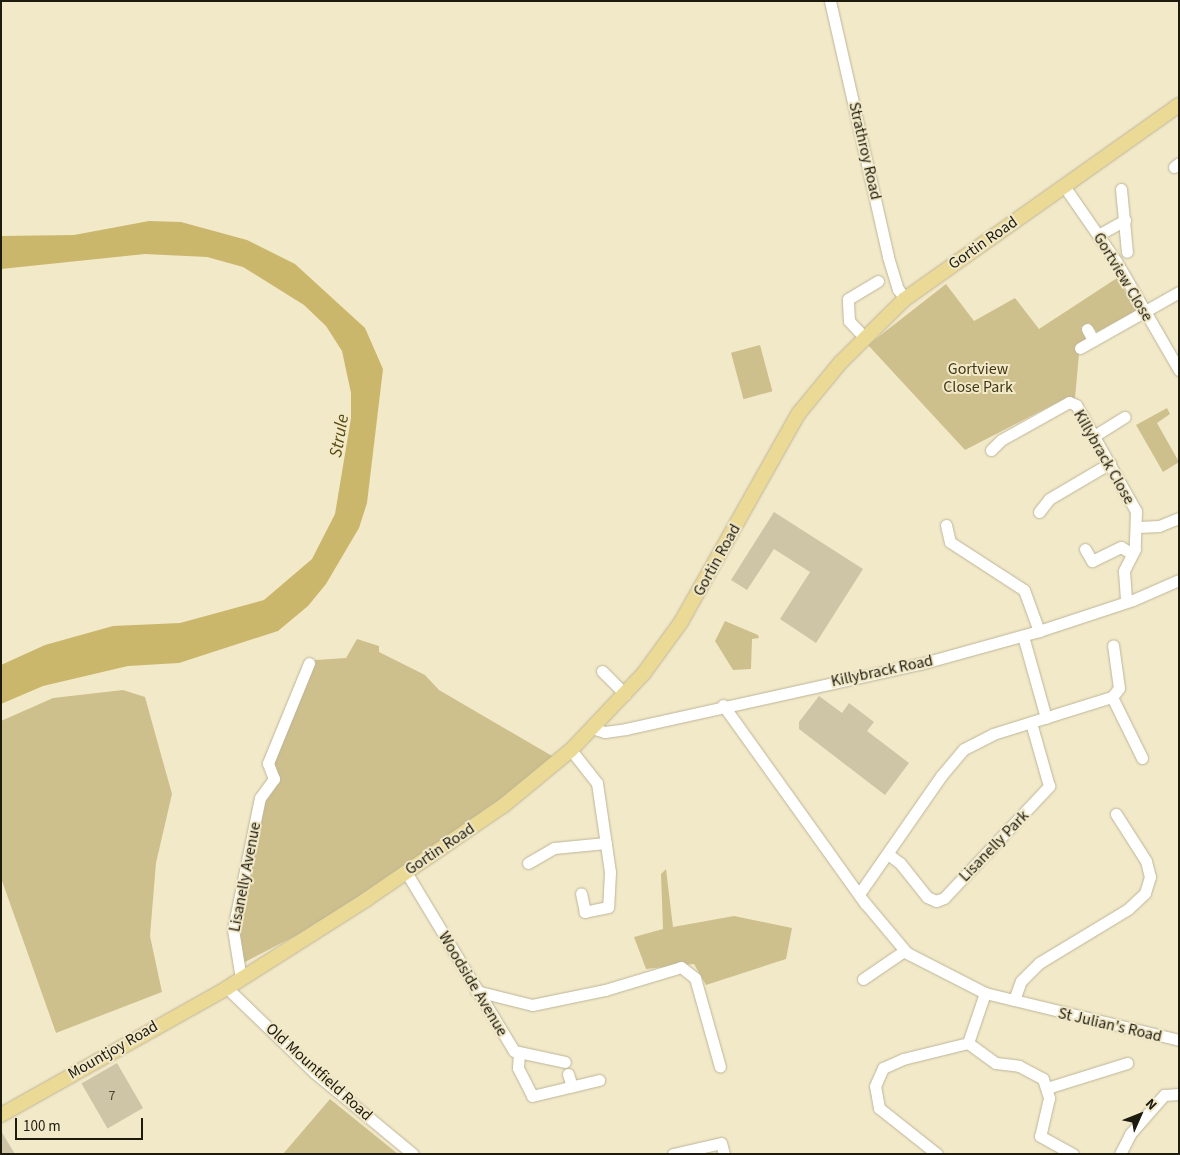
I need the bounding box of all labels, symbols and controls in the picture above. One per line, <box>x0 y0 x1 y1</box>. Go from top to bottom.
street label: Strathroy Road <box>844 100 886 202</box>
street label: Gortin Road <box>945 212 1021 274</box>
street label: Gortview Close <box>1089 229 1157 325</box>
park label: Gortview Close Park <box>943 359 1013 397</box>
street label: Killybrack Close <box>1069 406 1139 508</box>
water label: Strule <box>326 413 354 459</box>
street label: Gortin Road <box>689 520 745 600</box>
street label: Killybrack Road <box>829 651 935 691</box>
street label: Lisanelly Park <box>955 806 1033 886</box>
street label: Gortin Road <box>402 819 478 879</box>
street label: Lisanelly Avenue <box>225 821 265 933</box>
street label: Woodside Avenue <box>434 928 512 1040</box>
street label: St Julian's Road <box>1056 1004 1164 1046</box>
street label: Mountjoy Road <box>65 1017 161 1083</box>
street label: Old Mountfield Road <box>262 1019 376 1125</box>
house number: 7 <box>109 1088 115 1104</box>
north arrow <box>1115 1090 1165 1140</box>
text: N <box>1140 1094 1161 1115</box>
scale bar <box>18 1108 145 1140</box>
text: 100 m <box>23 1116 61 1137</box>

